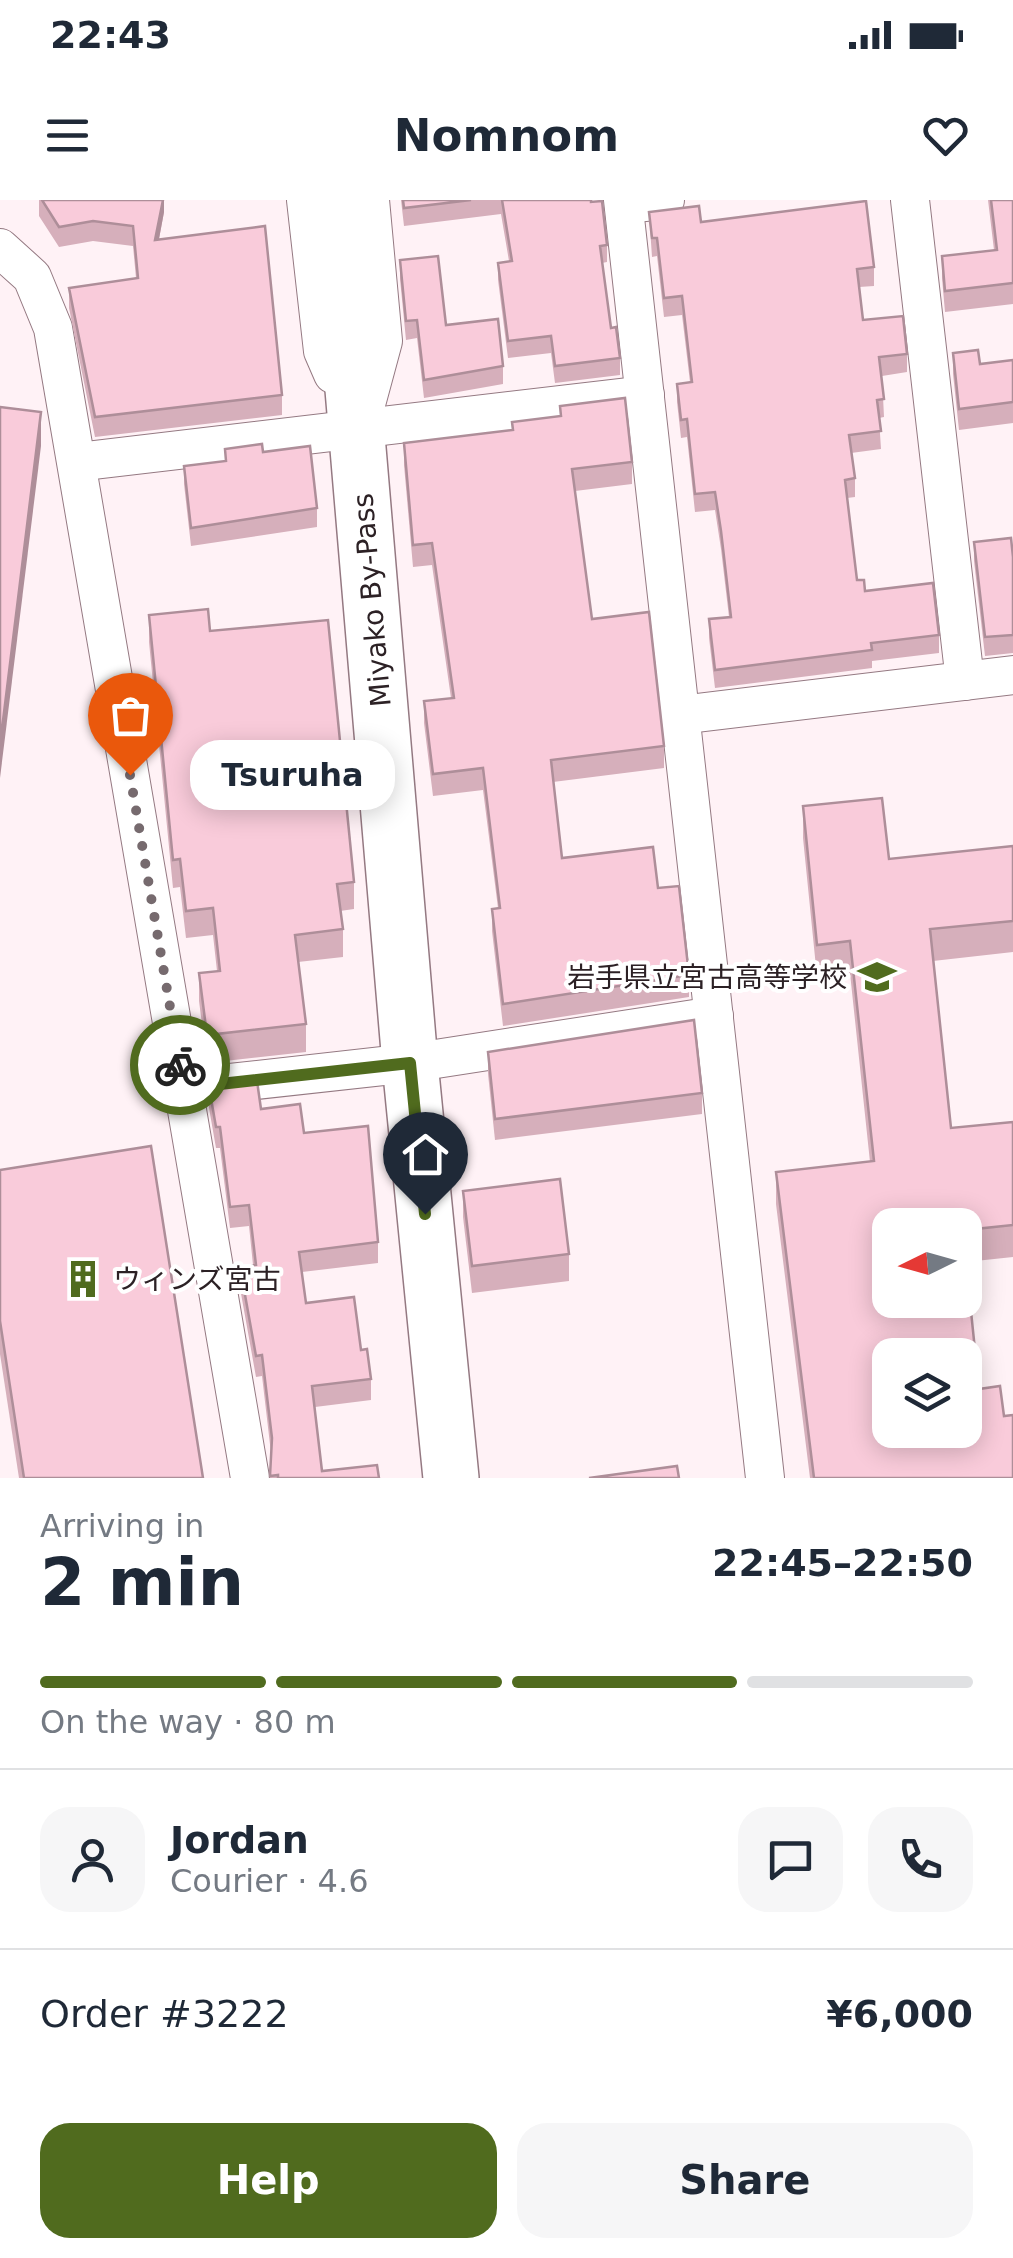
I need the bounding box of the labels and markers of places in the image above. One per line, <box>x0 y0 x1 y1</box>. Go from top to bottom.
pin <box>88 673 173 776</box>
callout: Tsuruha <box>190 740 395 810</box>
school or university icon: 岩手県立宮古高等学校 <box>856 956 898 998</box>
place label: 岩手県立宮古高等学校 <box>567 961 847 994</box>
pin <box>383 1112 468 1215</box>
building icon: ウィンズ宮古 <box>62 1258 104 1300</box>
place label: ウィンズ宮古 <box>113 1263 280 1296</box>

